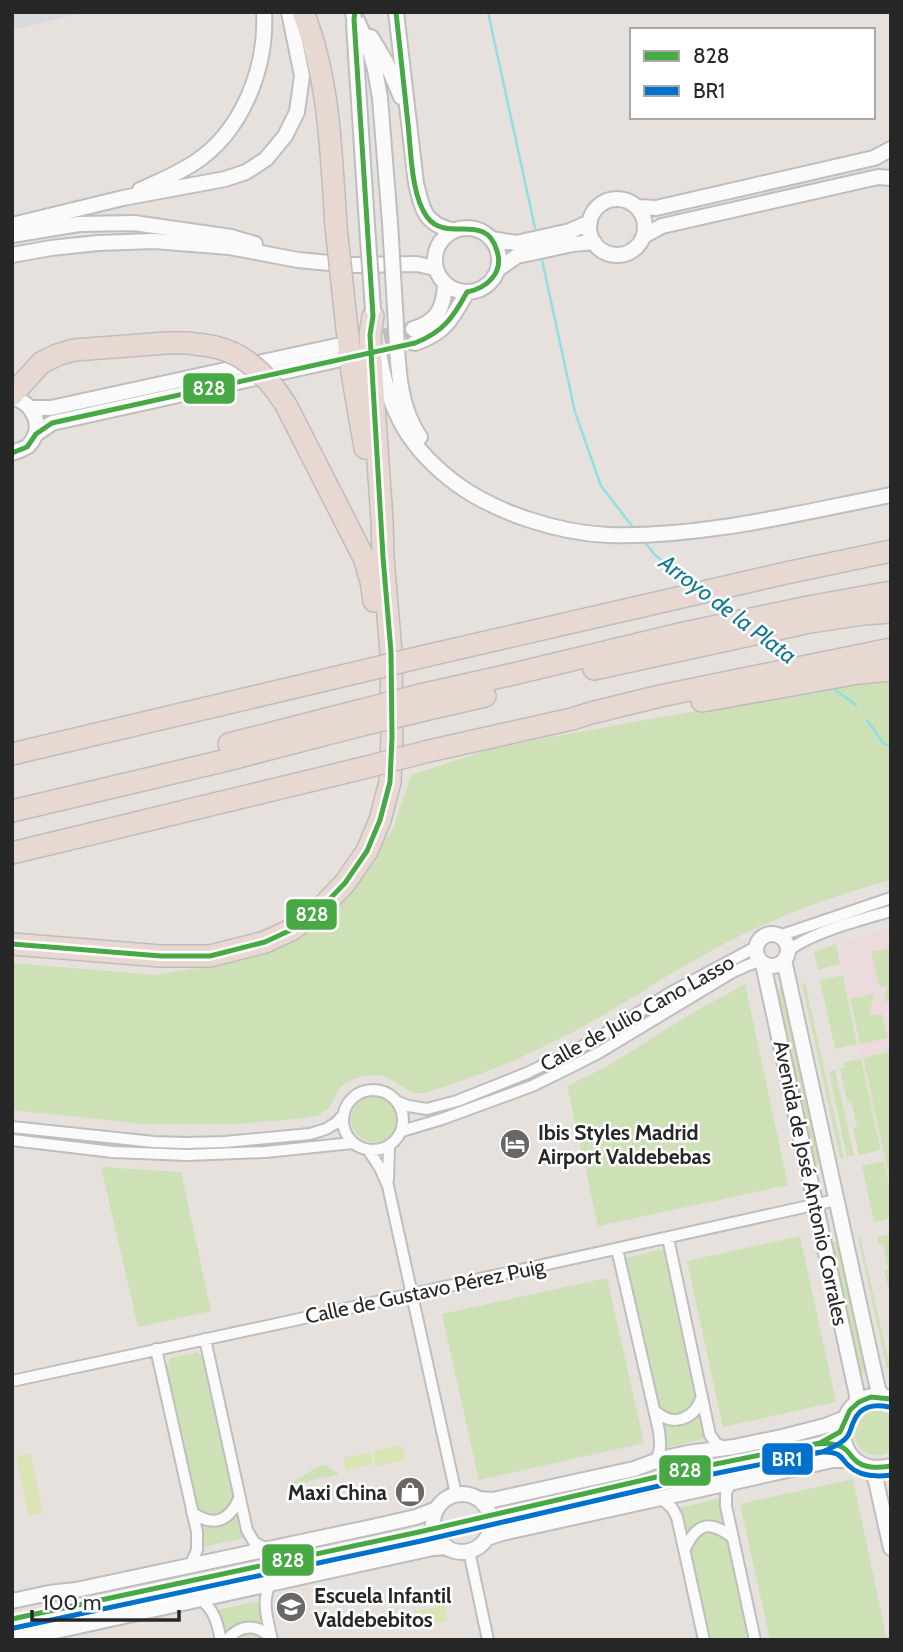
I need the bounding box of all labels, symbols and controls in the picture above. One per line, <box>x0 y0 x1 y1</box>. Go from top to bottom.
legend <box>630 28 875 119</box>
text: 828 <box>693 43 729 68</box>
text: BR1 <box>693 78 725 103</box>
line badge: 828 <box>182 372 236 405</box>
text: 828 <box>192 377 226 400</box>
water label: Arroyo de la Plata <box>653 548 802 670</box>
line badge: 828 <box>285 898 338 931</box>
text: 828 <box>295 903 329 926</box>
street label: Calle de Julio Cano Lasso <box>536 949 738 1077</box>
street label: Avenida de José Antonio Corrales <box>769 1038 854 1328</box>
place label: Ibis Styles Madrid Airport Valdebebas <box>538 1120 711 1169</box>
hotel icon: Ibis Styles Madrid Airport Valdebebas <box>498 1127 532 1161</box>
street label: Calle de Gustavo Pérez Puig <box>303 1253 548 1329</box>
line badge: BR1 <box>761 1442 814 1476</box>
text: BR1 <box>772 1448 802 1471</box>
line badge: 828 <box>658 1454 712 1487</box>
text: 828 <box>668 1459 702 1482</box>
shop icon: Maxi China <box>393 1475 427 1509</box>
place label: Maxi China <box>288 1480 388 1505</box>
line badge: 828 <box>261 1543 315 1577</box>
text: 828 <box>271 1549 305 1572</box>
scale bar <box>32 1578 178 1622</box>
place label: Escuela Infantil Valdebebitos <box>314 1583 452 1632</box>
text: 100 m <box>42 1590 101 1615</box>
school or university icon: Escuela Infantil Valdebebitos <box>274 1590 308 1624</box>

